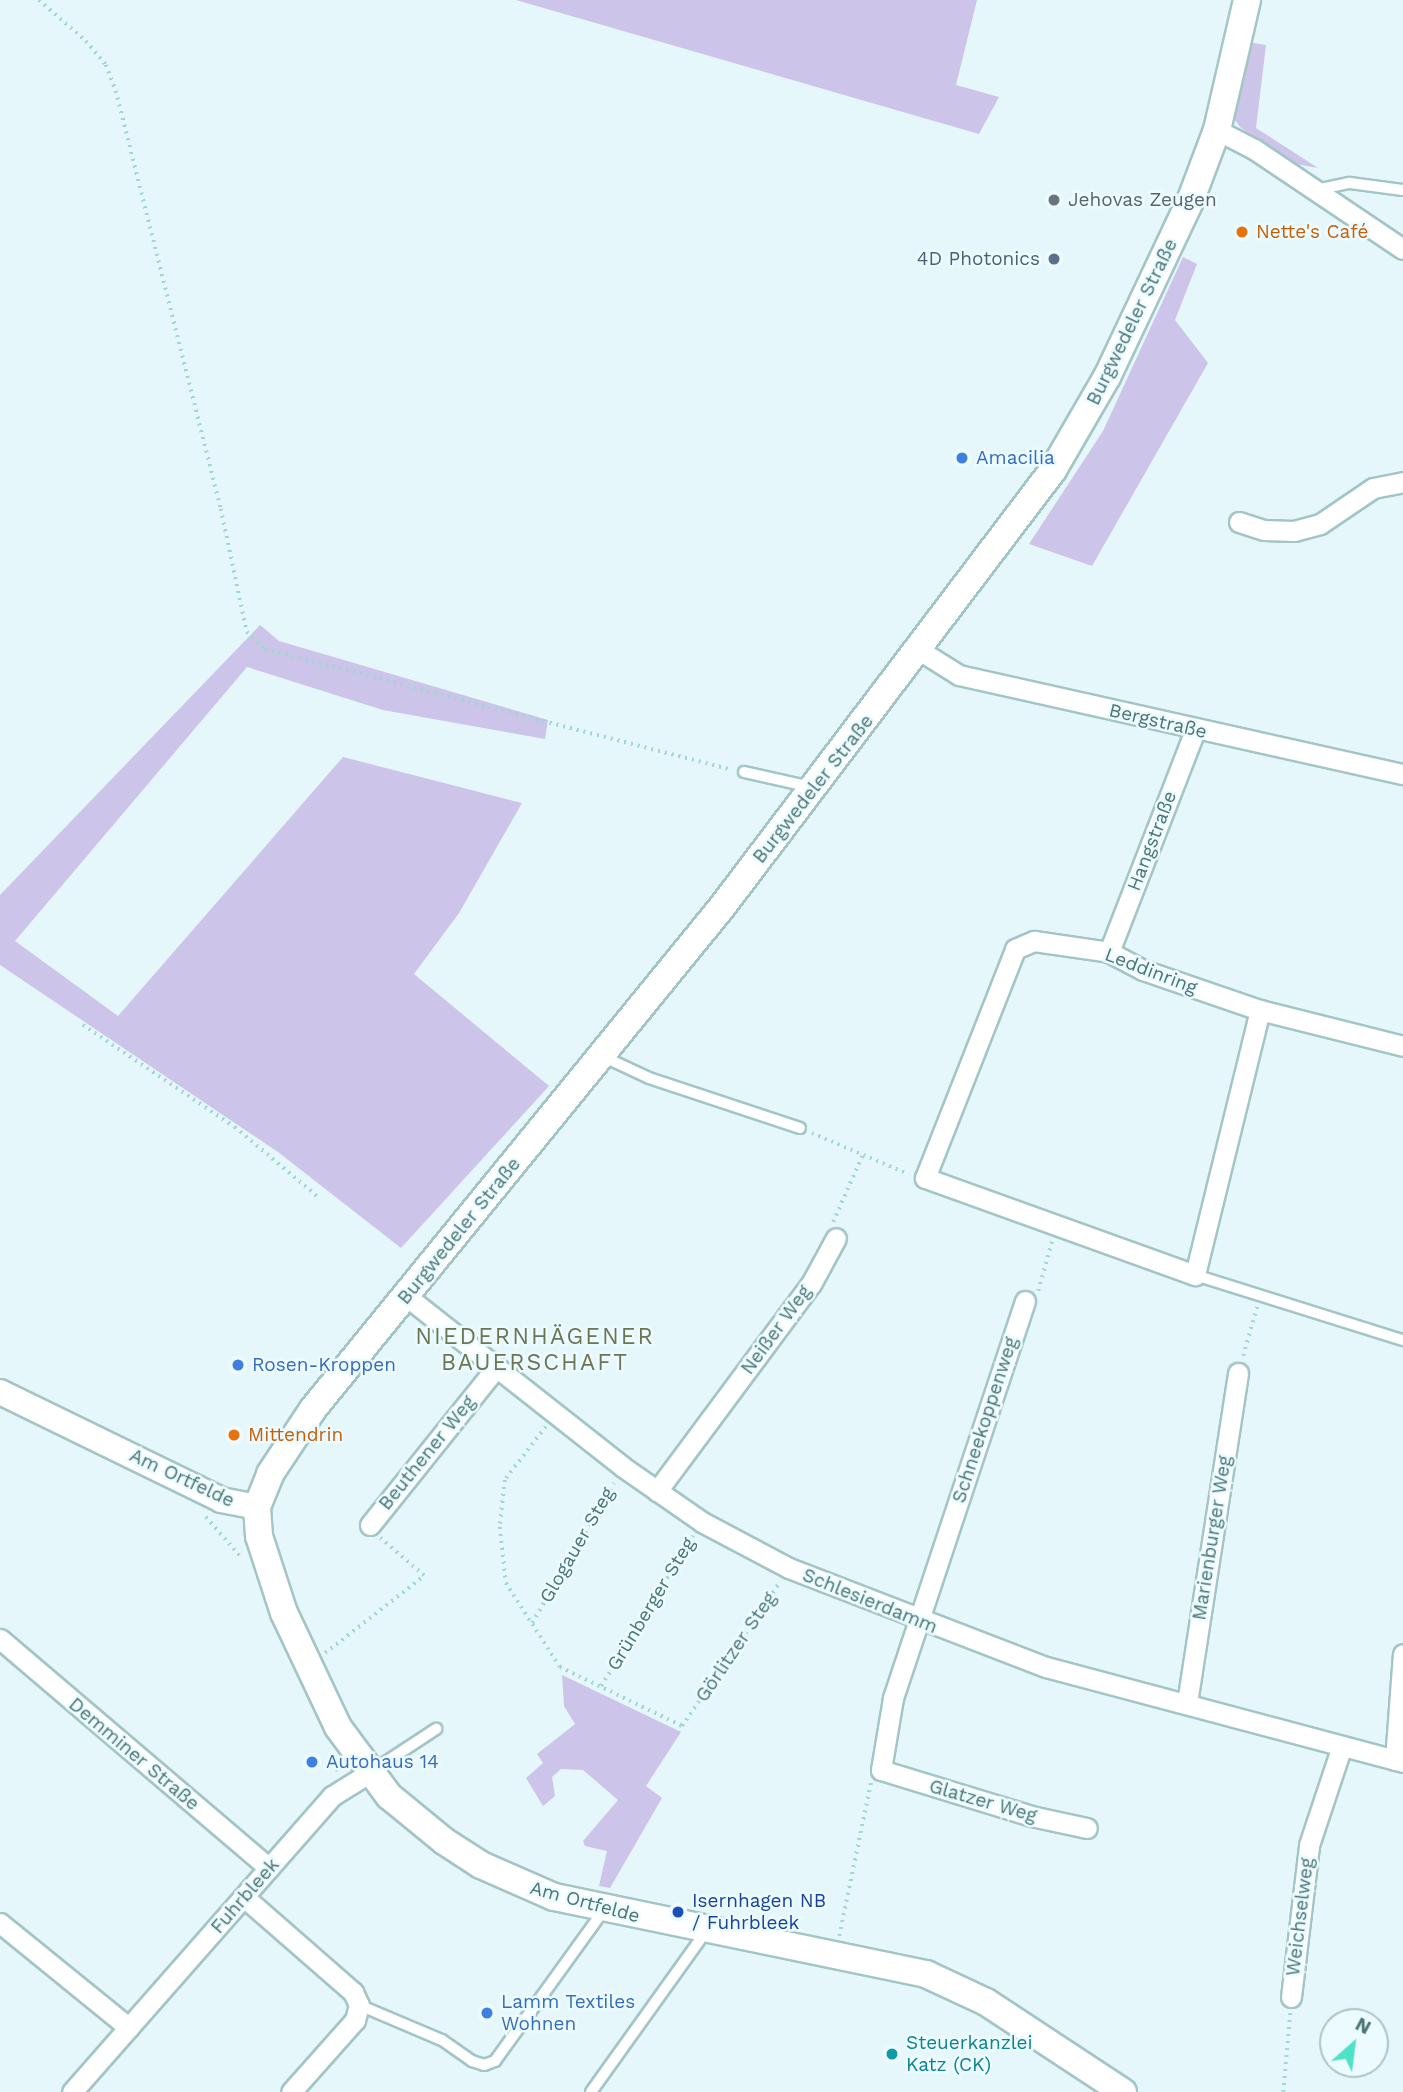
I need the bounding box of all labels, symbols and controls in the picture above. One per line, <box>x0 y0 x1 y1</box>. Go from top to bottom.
place label: Jehovas Zeugen <box>1068 189 1217 211</box>
marker: Jehovas Zeugen <box>1046 192 1062 208</box>
place label: Nette's Café <box>1256 221 1368 243</box>
marker: Nette's Café <box>1234 224 1250 240</box>
street label: Burgwedeler Straße <box>1082 235 1182 409</box>
place label: 4D Photonics <box>917 248 1040 270</box>
marker: 4D Photonics <box>1046 251 1062 267</box>
place label: Amacilia <box>976 447 1055 469</box>
marker: Amacilia <box>954 450 970 466</box>
street label: Bergstraße <box>1107 699 1209 743</box>
street label: Burgwedeler Straße <box>748 710 878 868</box>
street label: Hangstraße <box>1122 788 1182 894</box>
street label: Leddinring <box>1101 943 1201 999</box>
street label: Burgwedeler Straße <box>393 1153 525 1309</box>
street label: Neißer Weg <box>736 1281 816 1379</box>
district label: NIEDERNHÄGENER BAUERSCHAFT <box>417 1323 653 1377</box>
street label: Schneekoppenweg <box>947 1334 1023 1506</box>
place label: Rosen-Kroppen <box>252 1354 396 1376</box>
marker: Rosen-Kroppen <box>230 1357 246 1373</box>
street label: Beuthener Weg <box>374 1391 480 1515</box>
place label: Mittendrin <box>248 1424 343 1446</box>
marker: Mittendrin <box>226 1427 242 1443</box>
street label: Am Ortfelde <box>126 1444 238 1512</box>
street label: Marienburger Weg <box>1188 1454 1236 1622</box>
street label: Glogauer Steg <box>535 1483 619 1607</box>
street label: Grünberger Steg <box>602 1533 700 1675</box>
street label: Schlesierdamm <box>799 1564 941 1638</box>
street label: Görlitzer Steg <box>691 1588 781 1706</box>
street label: Demminer Straße <box>64 1693 204 1815</box>
place label: Autohaus 14 <box>326 1751 439 1773</box>
marker: Autohaus 14 <box>304 1754 320 1770</box>
street label: Glatzer Weg <box>926 1775 1040 1827</box>
street label: Fuhrbleek <box>206 1854 284 1938</box>
street label: Weichselweg <box>1281 1856 1319 1978</box>
street label: Am Ortfelde <box>528 1876 642 1928</box>
place label: Isernhagen NB / Fuhrbleek <box>692 1890 826 1934</box>
marker: Isernhagen NB / Fuhrbleek <box>670 1904 686 1920</box>
place label: Lamm Textiles Wohnen <box>501 1991 636 2035</box>
marker: Lamm Textiles Wohnen <box>479 2005 495 2021</box>
north arrow <box>1319 2008 1389 2078</box>
text: N <box>1352 2012 1375 2039</box>
place label: Steuerkanzlei Katz (CK) <box>906 2032 1033 2076</box>
marker: Steuerkanzlei Katz (CK) <box>884 2046 900 2062</box>

